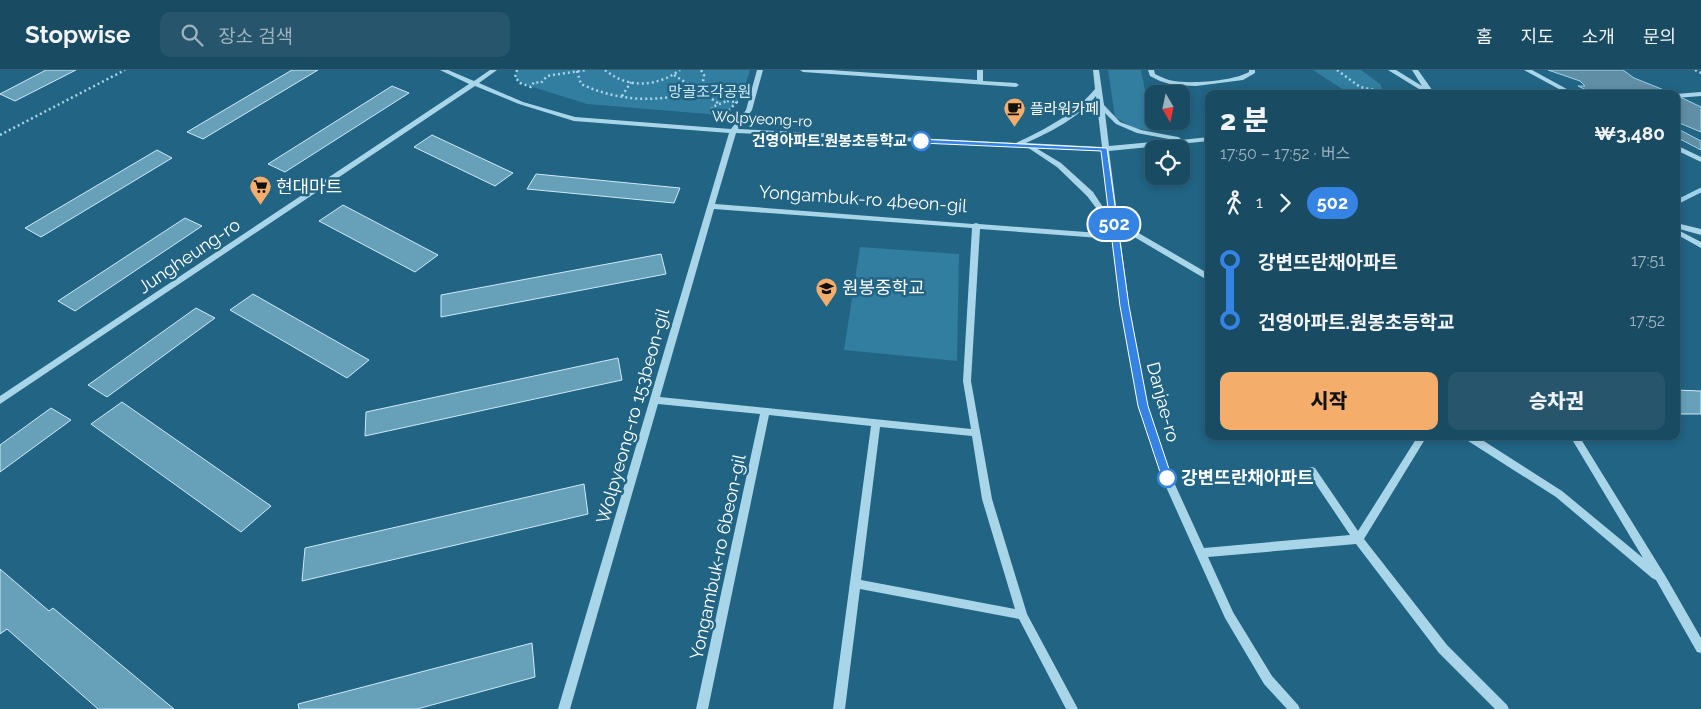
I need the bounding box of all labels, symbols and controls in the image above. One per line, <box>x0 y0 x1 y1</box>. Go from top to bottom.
search box <box>160 12 510 57</box>
text: Stopwise <box>25 20 130 49</box>
icon: search <box>178 21 206 49</box>
text: 장소 검색 <box>218 25 293 47</box>
text: 홈 <box>1476 26 1493 47</box>
text: 지도 <box>1521 26 1554 47</box>
text: 소개 <box>1582 26 1615 47</box>
text: 문의 <box>1643 26 1676 47</box>
park label: 망골조각공원 <box>669 83 751 101</box>
north arrow <box>1145 85 1190 130</box>
map controls <box>1145 85 1190 185</box>
cafe icon: 플라워카페 <box>1002 97 1026 128</box>
place label: 플라워카페 <box>1030 100 1099 118</box>
text: 2 분 <box>1220 104 1269 137</box>
street label: Wolpyeong-ro <box>711 107 813 131</box>
text: ₩3,480 <box>1594 122 1665 144</box>
marker: 건영아파트.원봉초등학교 <box>911 131 931 151</box>
place label: 건영아파트.원봉초등학교 <box>752 132 907 150</box>
button: locate <box>1145 140 1190 185</box>
text: 17:50 – 17:52 · 버스 <box>1220 144 1350 163</box>
supermarket icon: 현대마트 <box>248 175 272 206</box>
place label: 현대마트 <box>276 176 342 197</box>
street label: Yongambuk-ro 4beon-gil <box>758 181 968 216</box>
icon: walk <box>1220 189 1248 217</box>
icon: forward <box>1271 189 1299 217</box>
text: 502 <box>1317 192 1348 213</box>
text: 1 <box>1256 193 1263 212</box>
line badge: 502 <box>1085 208 1143 240</box>
text: 502 <box>1098 213 1130 234</box>
street label: Jungheung-ro <box>134 214 244 297</box>
text: 강변뜨란채아파트 <box>1258 251 1398 273</box>
text: 17:51 <box>1631 251 1665 270</box>
school or university icon: 원봉중학교 <box>814 276 838 307</box>
place label: 원봉중학교 <box>842 277 925 298</box>
street label: Wolpyeong-ro 153beon-gil <box>592 306 673 526</box>
text: 건영아파트.원봉초등학교 <box>1258 311 1455 333</box>
text: 17:52 <box>1630 311 1665 330</box>
street label: Danjae-ro <box>1143 360 1184 444</box>
button: 시작 <box>1220 372 1438 430</box>
button: 승차권 <box>1448 372 1665 430</box>
street label: Yongambuk-ro 6beon-gil <box>685 452 750 662</box>
place label: 강변뜨란채아파트 <box>1181 467 1313 488</box>
marker: 강변뜨란채아파트 <box>1157 468 1177 488</box>

